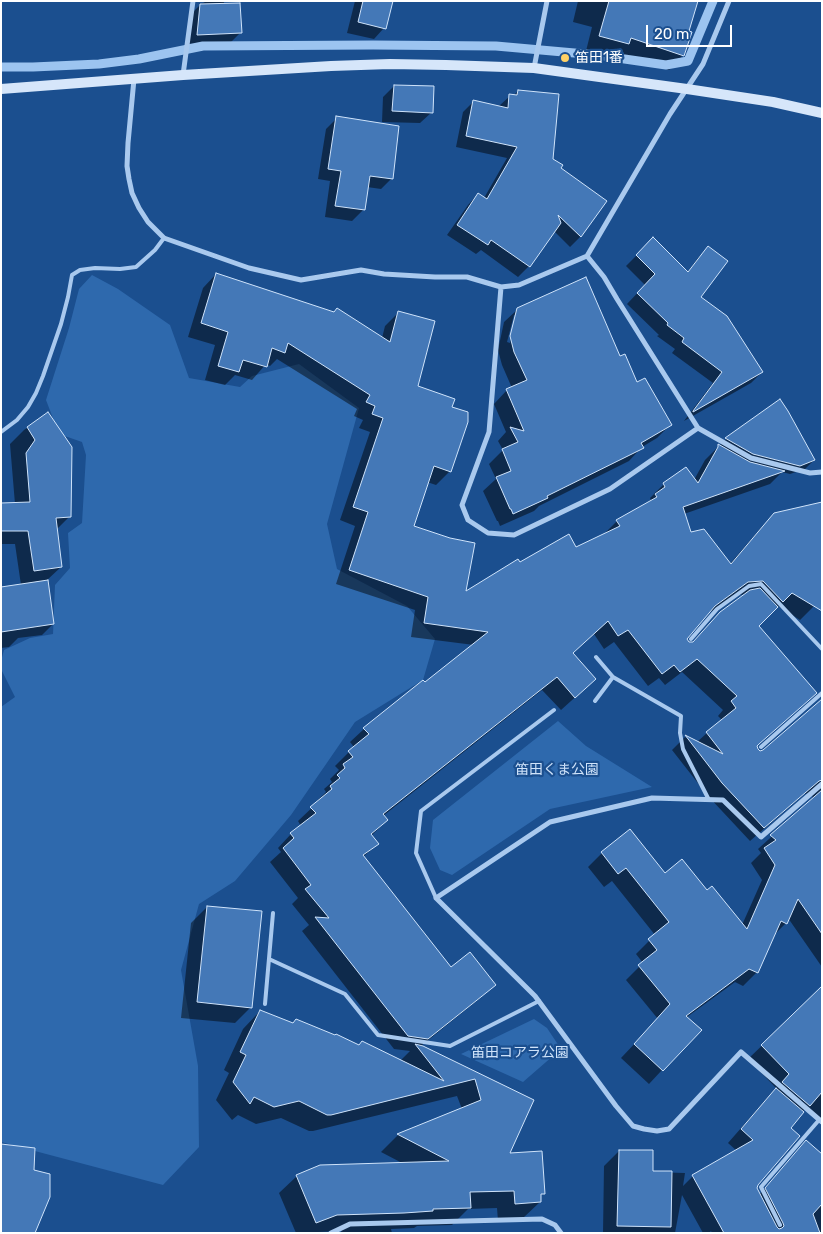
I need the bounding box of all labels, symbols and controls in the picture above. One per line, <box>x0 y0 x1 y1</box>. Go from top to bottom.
scale bar <box>648 15 734 47</box>
text: 20 m <box>654 25 689 43</box>
place label: 笛田1番 <box>575 50 623 66</box>
marker: 笛田1番 <box>559 52 571 64</box>
park label: 笛田くま公園 <box>515 762 599 778</box>
park label: 笛田コアラ公園 <box>471 1045 569 1061</box>

